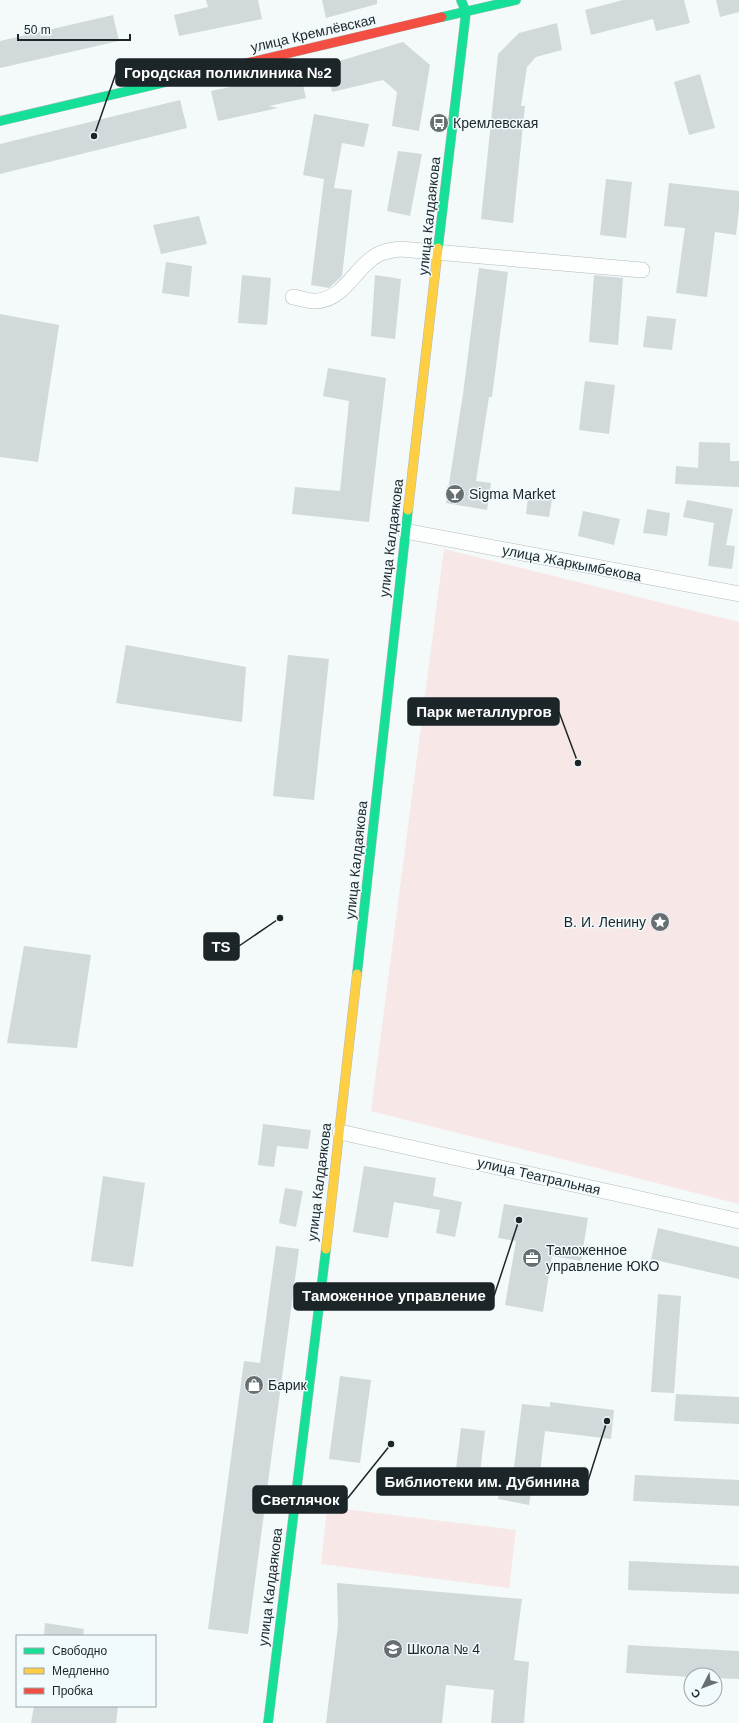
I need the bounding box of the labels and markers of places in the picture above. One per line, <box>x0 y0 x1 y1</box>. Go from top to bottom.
callout: Городская поликлиника №2 <box>116 59 340 86</box>
bus stop icon: Кремлевская <box>428 112 450 134</box>
place label: Кремлевская <box>453 115 538 131</box>
bar icon: Sigma Market <box>444 483 466 505</box>
place label: Sigma Market <box>469 486 555 502</box>
callout: Парк металлургов <box>408 698 559 725</box>
place icon: В. И. Ленину <box>649 911 671 933</box>
place label: В. И. Ленину <box>564 914 646 930</box>
callout: TS <box>204 933 239 960</box>
place label: Таможенное управление ЮКО <box>546 1242 660 1274</box>
office icon: Таможенное управление ЮКО <box>521 1247 543 1269</box>
callout: Таможенное управление <box>294 1283 494 1310</box>
shop icon: Барик <box>243 1374 265 1396</box>
place label: Барик <box>268 1377 308 1393</box>
callout: Библиотеки им. Дубинина <box>377 1468 588 1495</box>
callout: Светлячок <box>253 1486 347 1513</box>
school or university icon: Школа № 4 <box>382 1638 404 1660</box>
place label: Школа № 4 <box>407 1641 480 1657</box>

